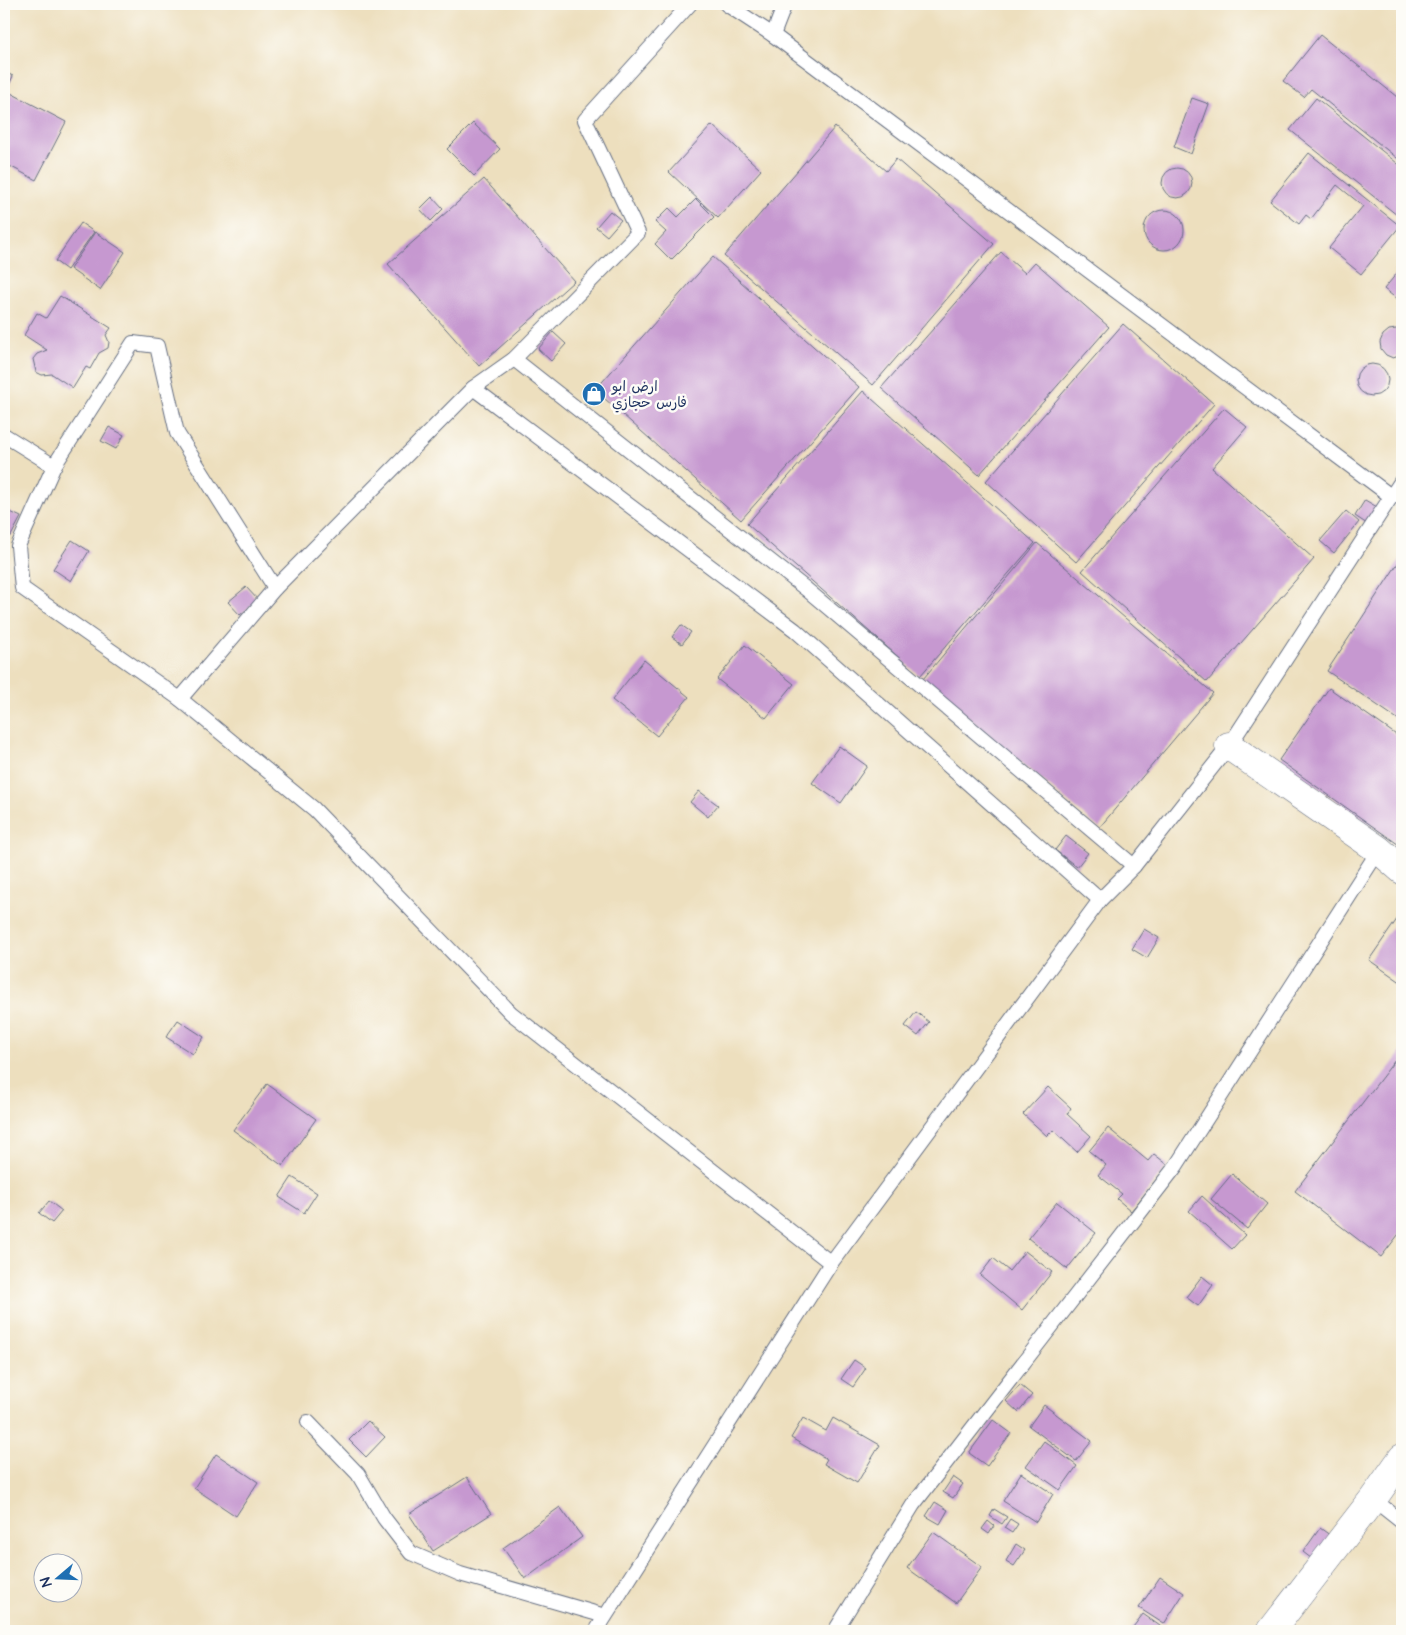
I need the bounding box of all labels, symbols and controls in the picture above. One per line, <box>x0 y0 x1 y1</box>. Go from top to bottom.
place label: ارض ابو فارس حجازي <box>611 377 687 413</box>
shop icon: ارض ابو فارس حجازي <box>581 381 607 407</box>
north arrow <box>32 1552 82 1602</box>
text: N <box>36 1574 58 1589</box>

